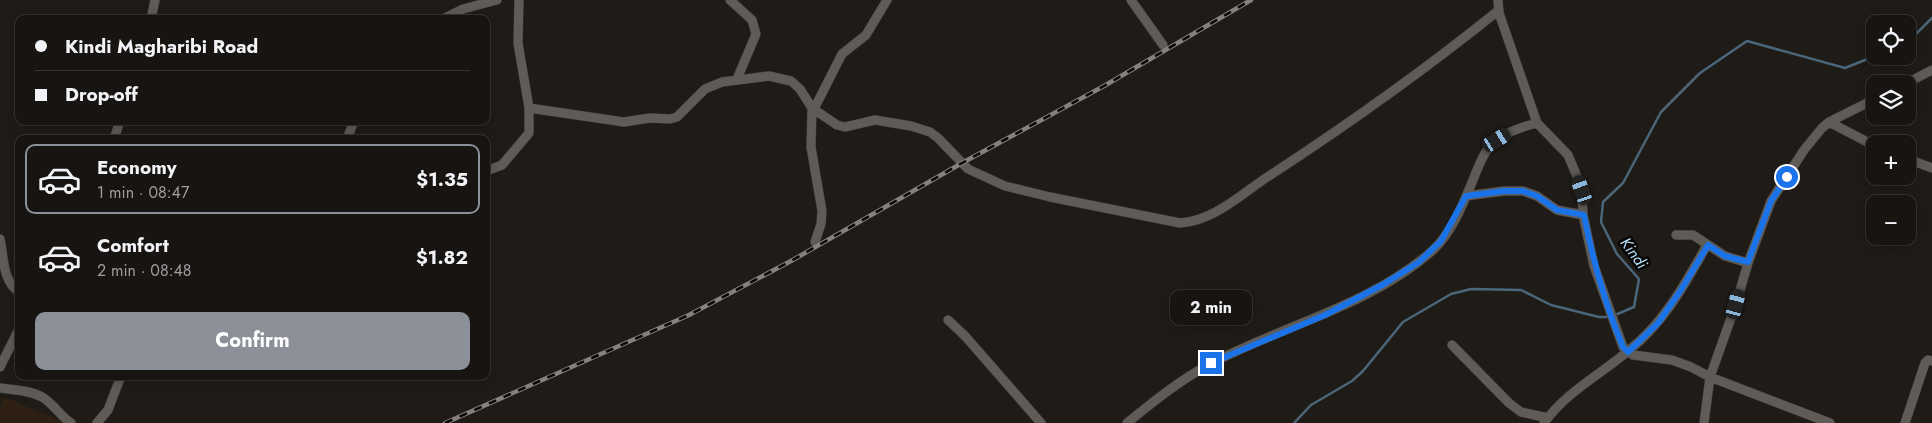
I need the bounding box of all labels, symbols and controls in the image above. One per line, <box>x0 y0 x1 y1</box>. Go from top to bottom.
map controls <box>1866 15 1916 245</box>
button: locate <box>1866 15 1916 65</box>
text: Kindi Magharibi Road <box>65 33 258 60</box>
button: layers <box>1866 75 1916 125</box>
text: Drop-off <box>65 81 138 108</box>
car <box>1480 126 1513 154</box>
button: + <box>1866 135 1916 185</box>
text: Economy <box>97 154 177 181</box>
icon: car <box>37 157 82 202</box>
text: $1.35 <box>416 166 468 193</box>
route start <box>1776 166 1798 188</box>
car <box>1570 173 1593 207</box>
text: 1 min · 08:47 <box>97 181 189 204</box>
button: − <box>1866 195 1916 245</box>
text: Comfort <box>97 232 169 259</box>
water label: Kindi <box>1615 233 1654 274</box>
icon: car <box>37 235 82 280</box>
text: $1.82 <box>416 244 468 271</box>
text: 2 min · 08:48 <box>97 259 192 282</box>
car <box>1724 288 1747 320</box>
callout: 2 min <box>1170 290 1252 326</box>
text: 2 min <box>1190 296 1232 319</box>
button: Confirm <box>35 312 470 370</box>
route end <box>1200 352 1222 374</box>

